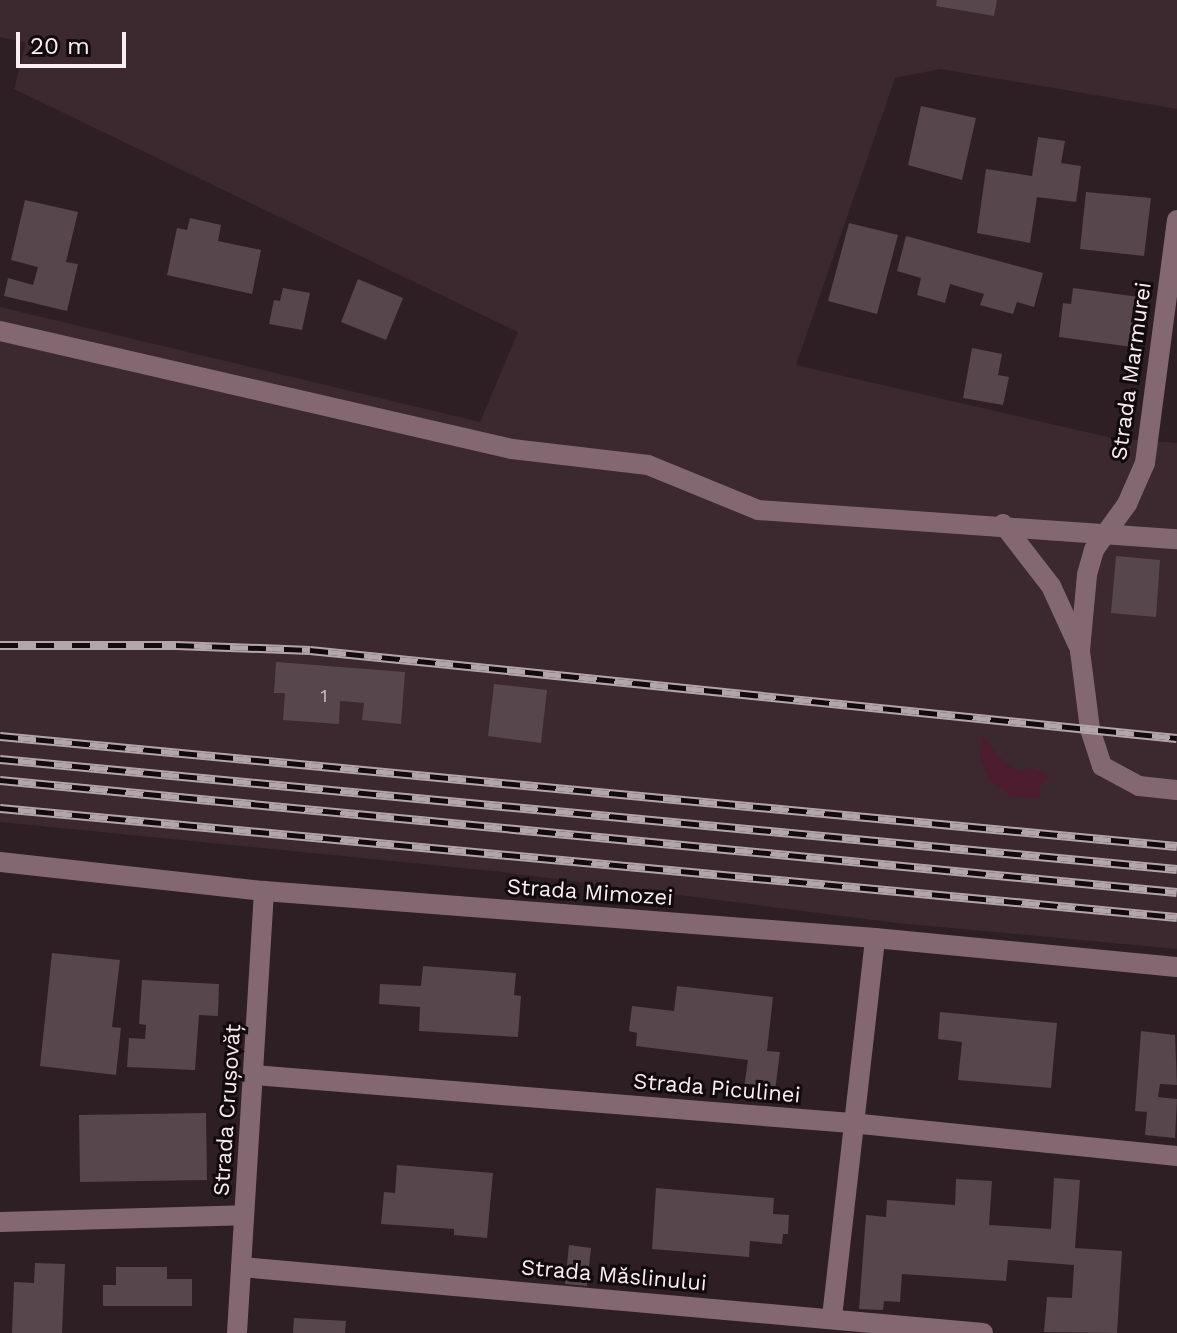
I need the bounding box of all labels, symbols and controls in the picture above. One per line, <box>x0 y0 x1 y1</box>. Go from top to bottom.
scale bar <box>20 16 130 66</box>
text: 20 m <box>30 32 90 60</box>
street label: Strada Marmurei <box>1105 280 1157 462</box>
house number: 1 <box>320 685 328 707</box>
street label: Strada Mimozei <box>506 873 674 911</box>
street label: Strada Crușovăț <box>208 1023 246 1197</box>
street label: Strada Piculinei <box>632 1068 802 1108</box>
street label: Strada Măslinului <box>520 1254 708 1296</box>

